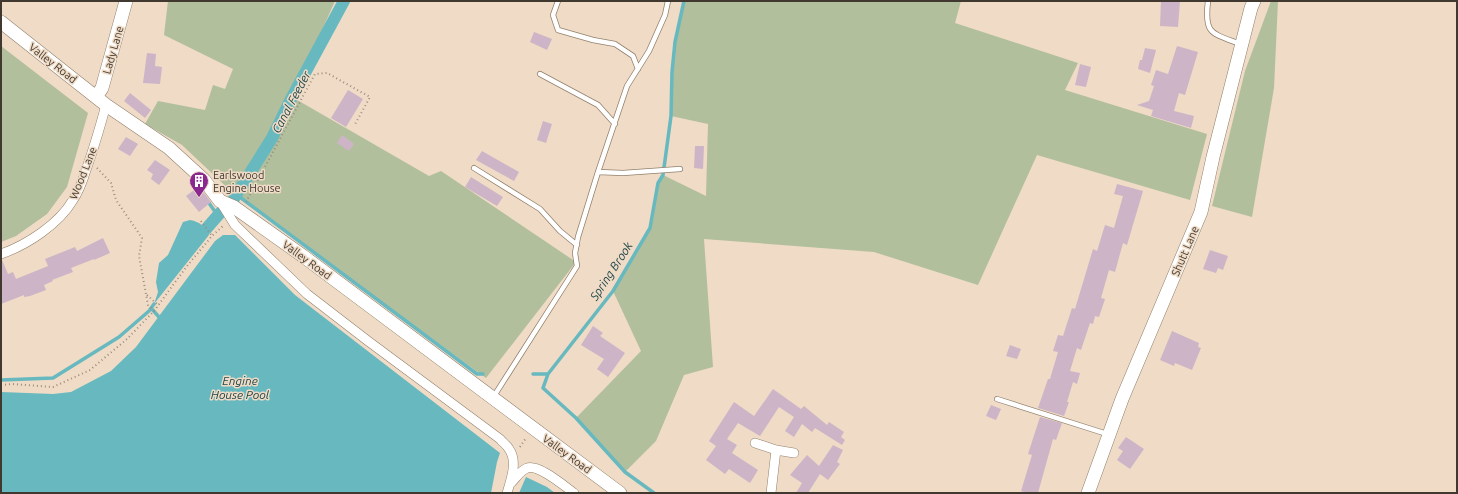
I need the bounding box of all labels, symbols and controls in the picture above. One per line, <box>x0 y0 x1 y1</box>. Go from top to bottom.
street label: Lady Lane <box>100 25 126 75</box>
street label: Valley Road <box>27 41 79 85</box>
water label: Canal Feeder <box>269 68 313 135</box>
street label: Wood Lane <box>67 145 99 201</box>
place label: Earlswood Engine House <box>213 169 281 194</box>
building icon: Earlswood Engine House <box>188 170 210 198</box>
street label: Shutt Lane <box>1169 224 1201 278</box>
street label: Valley Road <box>280 238 334 282</box>
water label: Spring Brook <box>587 239 635 304</box>
water label: Engine House Pool <box>211 374 270 401</box>
street label: Valley Road <box>540 432 594 476</box>

